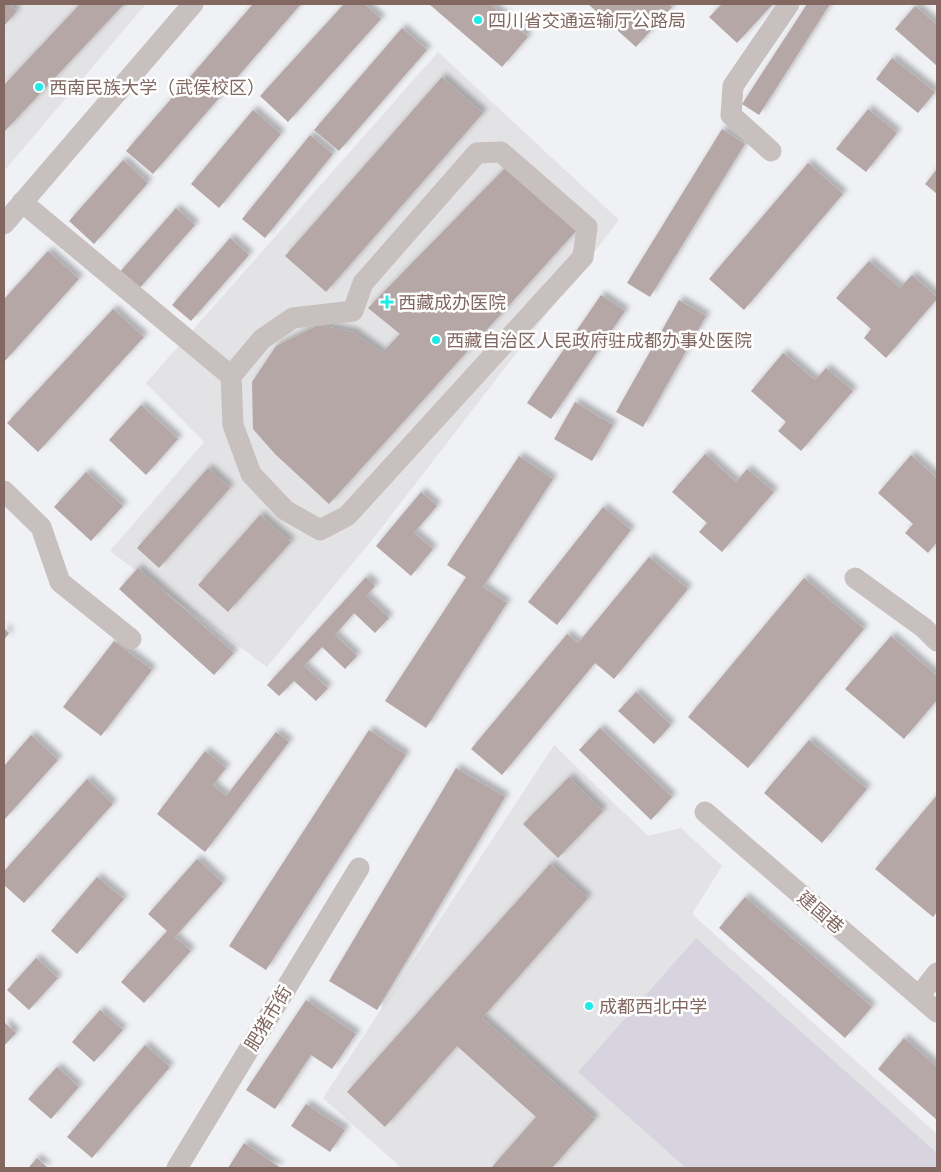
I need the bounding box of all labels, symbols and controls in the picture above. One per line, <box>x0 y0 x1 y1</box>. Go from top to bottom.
place label: 四川省交通运输厅公路局 <box>488 8 686 33</box>
marker: 四川省交通运输厅公路局 <box>472 14 484 26</box>
place label: 西南民族大学（武侯校区） <box>49 75 265 100</box>
marker: 西南民族大学（武侯校区） <box>33 81 45 93</box>
place label: 西藏成办医院 <box>398 290 506 315</box>
marker: 西藏成办医院 <box>380 295 394 309</box>
place label: 西藏自治区人民政府驻成都办事处医院 <box>446 328 752 353</box>
marker: 西藏自治区人民政府驻成都办事处医院 <box>430 334 442 346</box>
street label: 建国巷 <box>792 885 850 939</box>
street label: 肥猪市街 <box>239 981 297 1055</box>
place label: 成都西北中学 <box>599 994 707 1019</box>
marker: 成都西北中学 <box>583 1000 595 1012</box>

